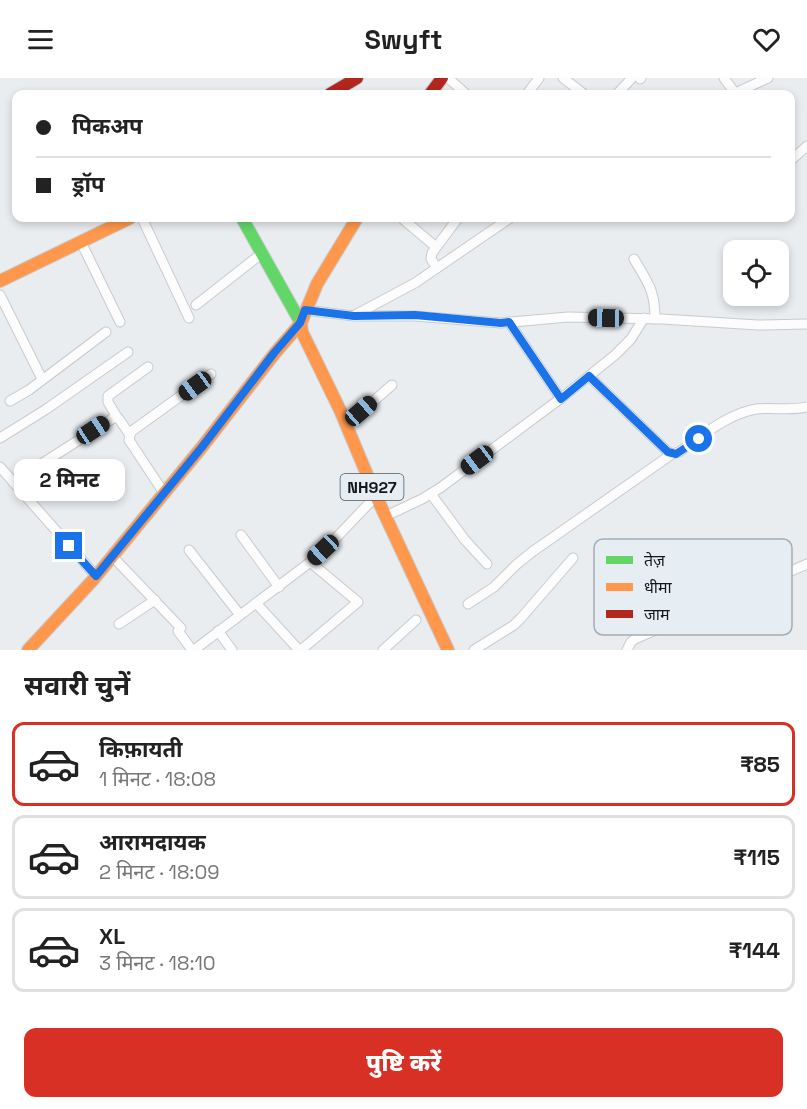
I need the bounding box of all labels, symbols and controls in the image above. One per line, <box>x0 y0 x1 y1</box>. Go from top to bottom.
text: Swyft <box>365 22 442 57</box>
icon: menu <box>24 23 57 56</box>
icon: heart <box>750 23 783 56</box>
text: पिकअप <box>72 112 143 140</box>
text: ड्रॉप <box>72 170 105 198</box>
map controls <box>723 240 789 306</box>
button: locate <box>723 240 789 306</box>
car <box>588 309 624 327</box>
car <box>175 368 215 404</box>
car <box>342 392 380 430</box>
car <box>73 413 113 447</box>
route start <box>685 425 712 452</box>
car <box>457 442 497 478</box>
callout: 2 मिनट <box>14 459 124 501</box>
text: 2 मिनट <box>39 467 100 493</box>
road number: NH927 <box>340 474 404 500</box>
car <box>304 531 342 569</box>
route end <box>55 532 82 559</box>
legend <box>594 539 792 635</box>
text: तेज़ <box>644 550 666 571</box>
text: धीमा <box>644 577 673 598</box>
text: जाम <box>644 604 670 625</box>
text: सवारी चुनें <box>24 668 130 703</box>
text: किफ़ायती <box>99 735 183 763</box>
icon: car <box>27 737 81 791</box>
text: ₹85 <box>740 750 780 778</box>
text: 1 मिनट · 18:08 <box>99 766 216 792</box>
text: आरामदायक <box>99 828 206 856</box>
icon: car <box>27 830 81 884</box>
text: ₹115 <box>733 843 780 871</box>
text: 2 मिनट · 18:09 <box>99 859 219 885</box>
text: XL <box>99 922 125 950</box>
icon: car <box>27 923 81 977</box>
text: ₹144 <box>728 936 780 964</box>
text: 3 मिनट · 18:10 <box>99 950 216 976</box>
button: पुष्टि करें <box>24 1028 783 1097</box>

